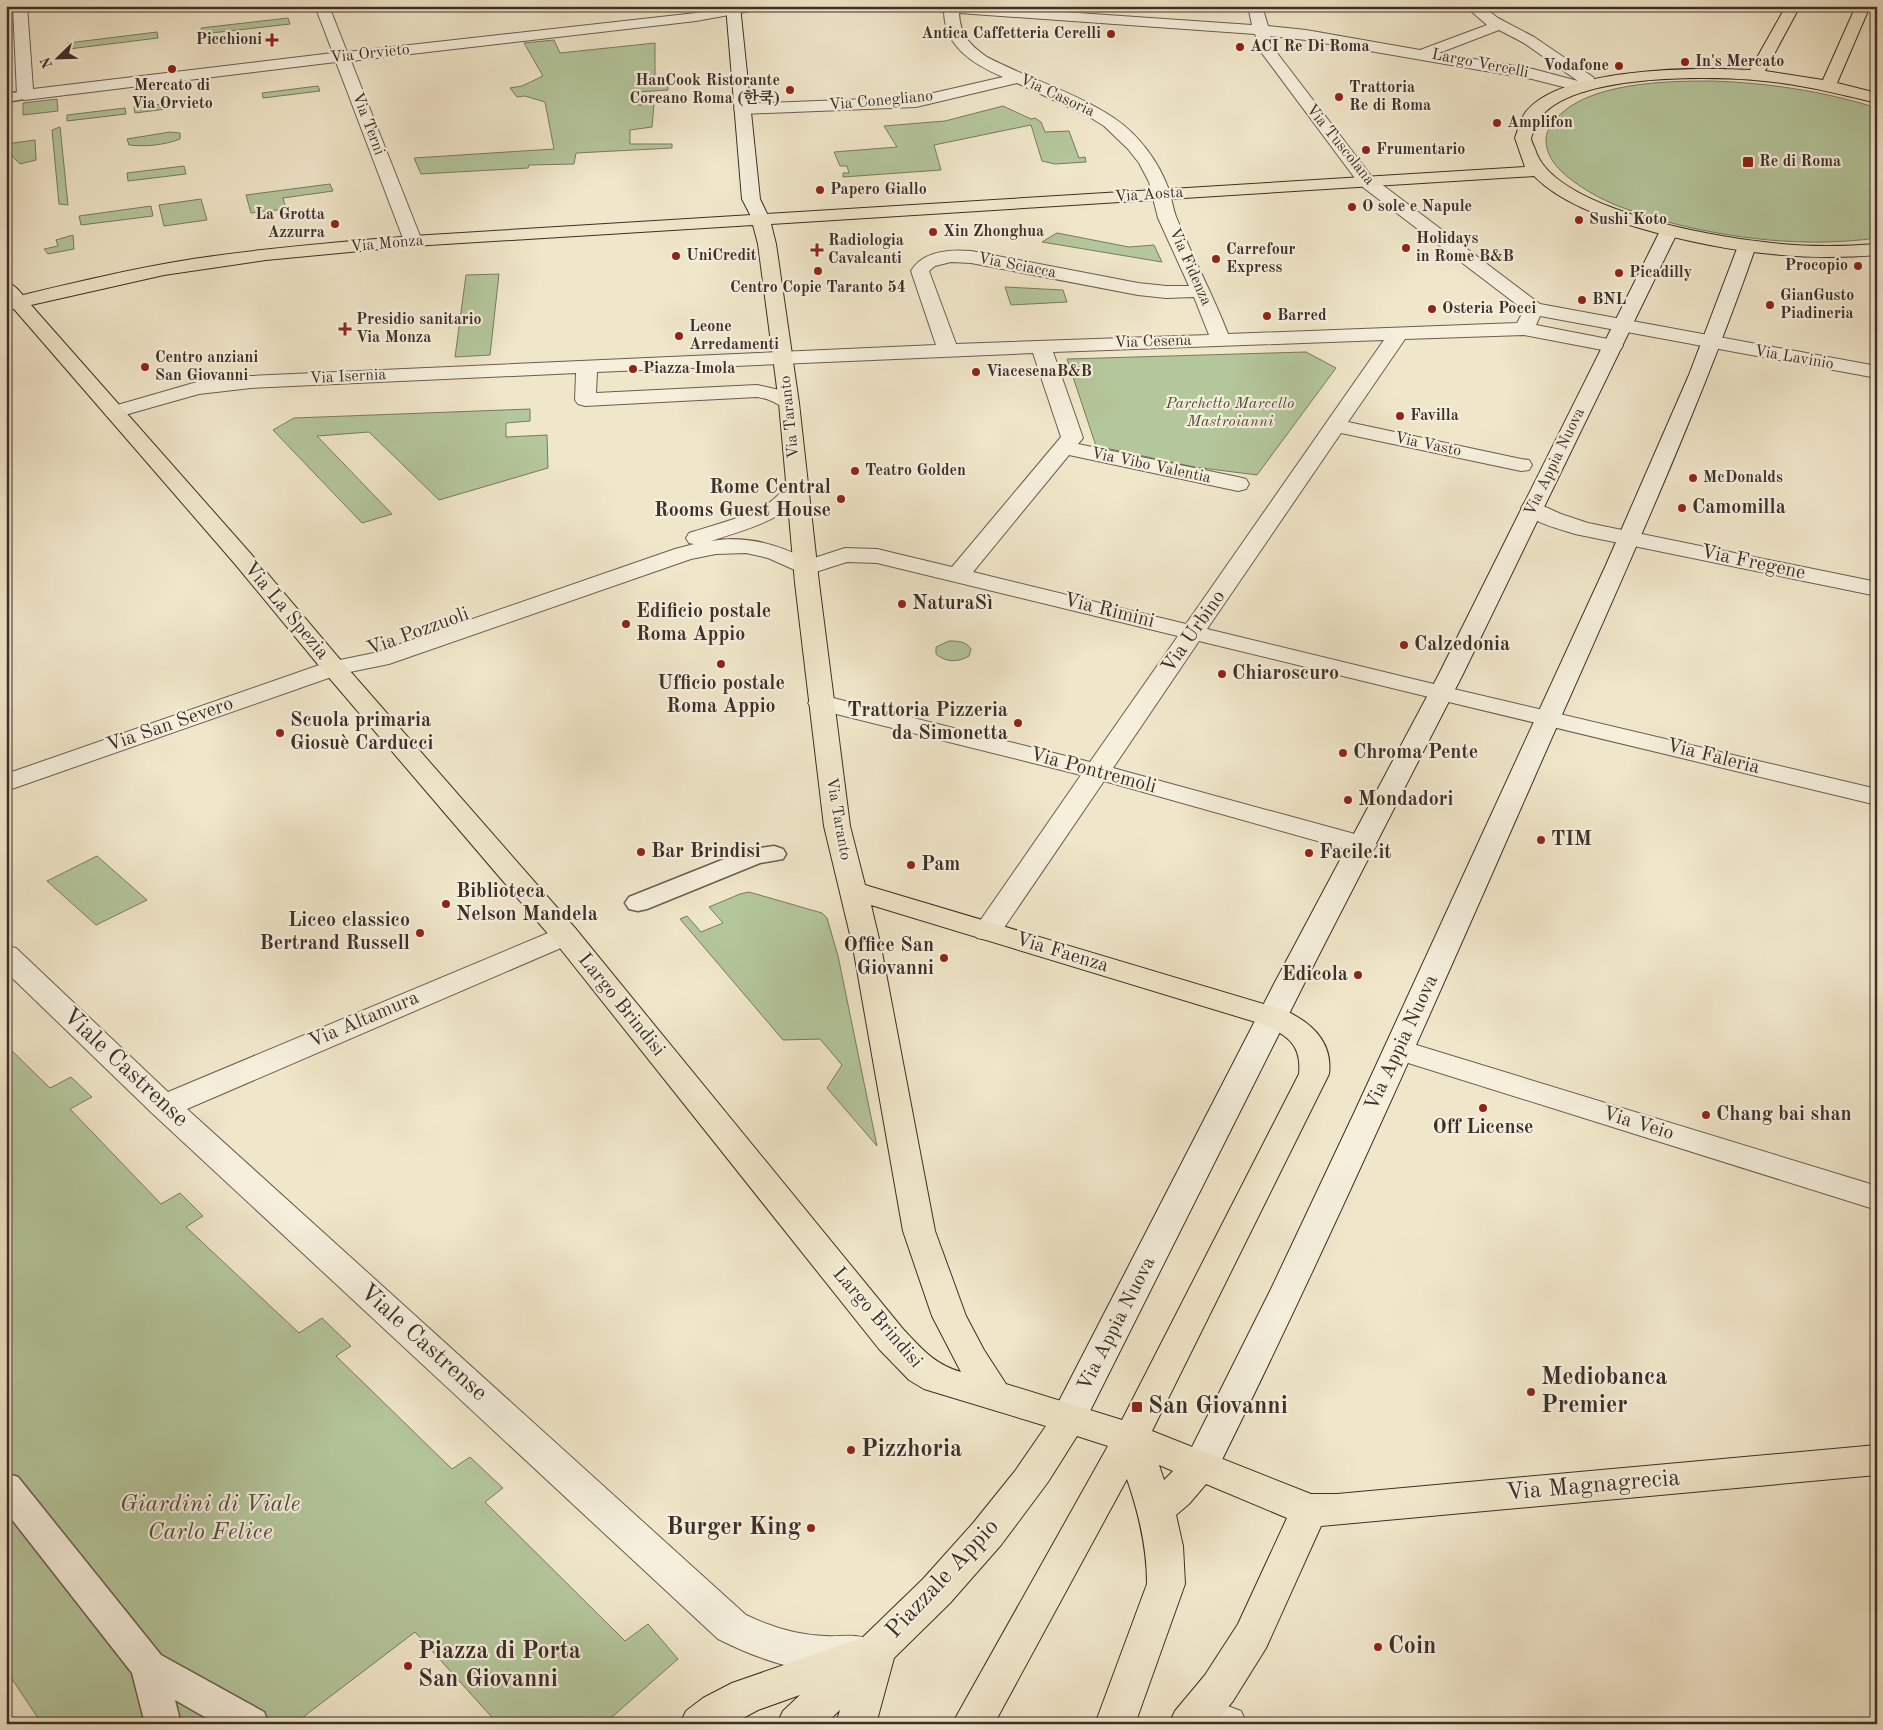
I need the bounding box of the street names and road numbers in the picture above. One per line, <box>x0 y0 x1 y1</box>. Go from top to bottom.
street label: Via Orvieto <box>329 42 411 66</box>
street label: Largo Vercelli <box>1430 47 1530 81</box>
street label: Via Casoria <box>1017 72 1097 120</box>
street label: Via Conegliano <box>828 88 934 114</box>
street label: Via Terni <box>349 91 387 157</box>
street label: Via Tuscolana <box>1303 102 1377 189</box>
street label: Via Aosta <box>1114 185 1184 205</box>
street label: Via Fidenza <box>1166 226 1214 308</box>
street label: Via Monza <box>350 233 424 255</box>
street label: Via Sciacca <box>977 251 1058 281</box>
street label: Via Cesena <box>1114 333 1192 351</box>
street label: Via Lavinio <box>1753 343 1835 373</box>
street label: Via Isernia <box>309 367 387 387</box>
street label: Via Taranto <box>778 375 802 459</box>
street label: Via Appia Nuova <box>1522 405 1588 518</box>
street label: Via Vasto <box>1393 430 1463 460</box>
street label: Via Vibo Valentia <box>1090 445 1212 487</box>
street label: Via Fregene <box>1699 542 1807 584</box>
street label: Via La Spezia <box>240 558 332 664</box>
street label: Via Urbino <box>1158 587 1230 677</box>
street label: Via Rimini <box>1062 590 1156 632</box>
street label: Via Pozzuoli <box>364 604 472 660</box>
street label: Via San Severo <box>104 694 236 756</box>
street label: Via Faleria <box>1664 736 1762 778</box>
street label: Via Pontremoli <box>1028 745 1158 797</box>
street label: Via Taranto <box>823 776 853 862</box>
street label: Via Faenza <box>1013 929 1111 977</box>
street label: Largo Brindisi <box>574 950 668 1060</box>
street label: Via Appia Nuova <box>1362 972 1442 1114</box>
street label: Via Altamura <box>306 988 422 1052</box>
street label: Viale Castrense <box>58 1004 192 1132</box>
street label: Via Veio <box>1600 1104 1676 1144</box>
street label: Via Appia Nuova <box>1075 1254 1159 1394</box>
street label: Largo Brindisi <box>828 1264 926 1372</box>
street label: Viale Castrense <box>355 1280 491 1406</box>
street label: Via Magnagrecia <box>1505 1466 1681 1506</box>
street label: Piazzale Appio <box>882 1515 1004 1643</box>

